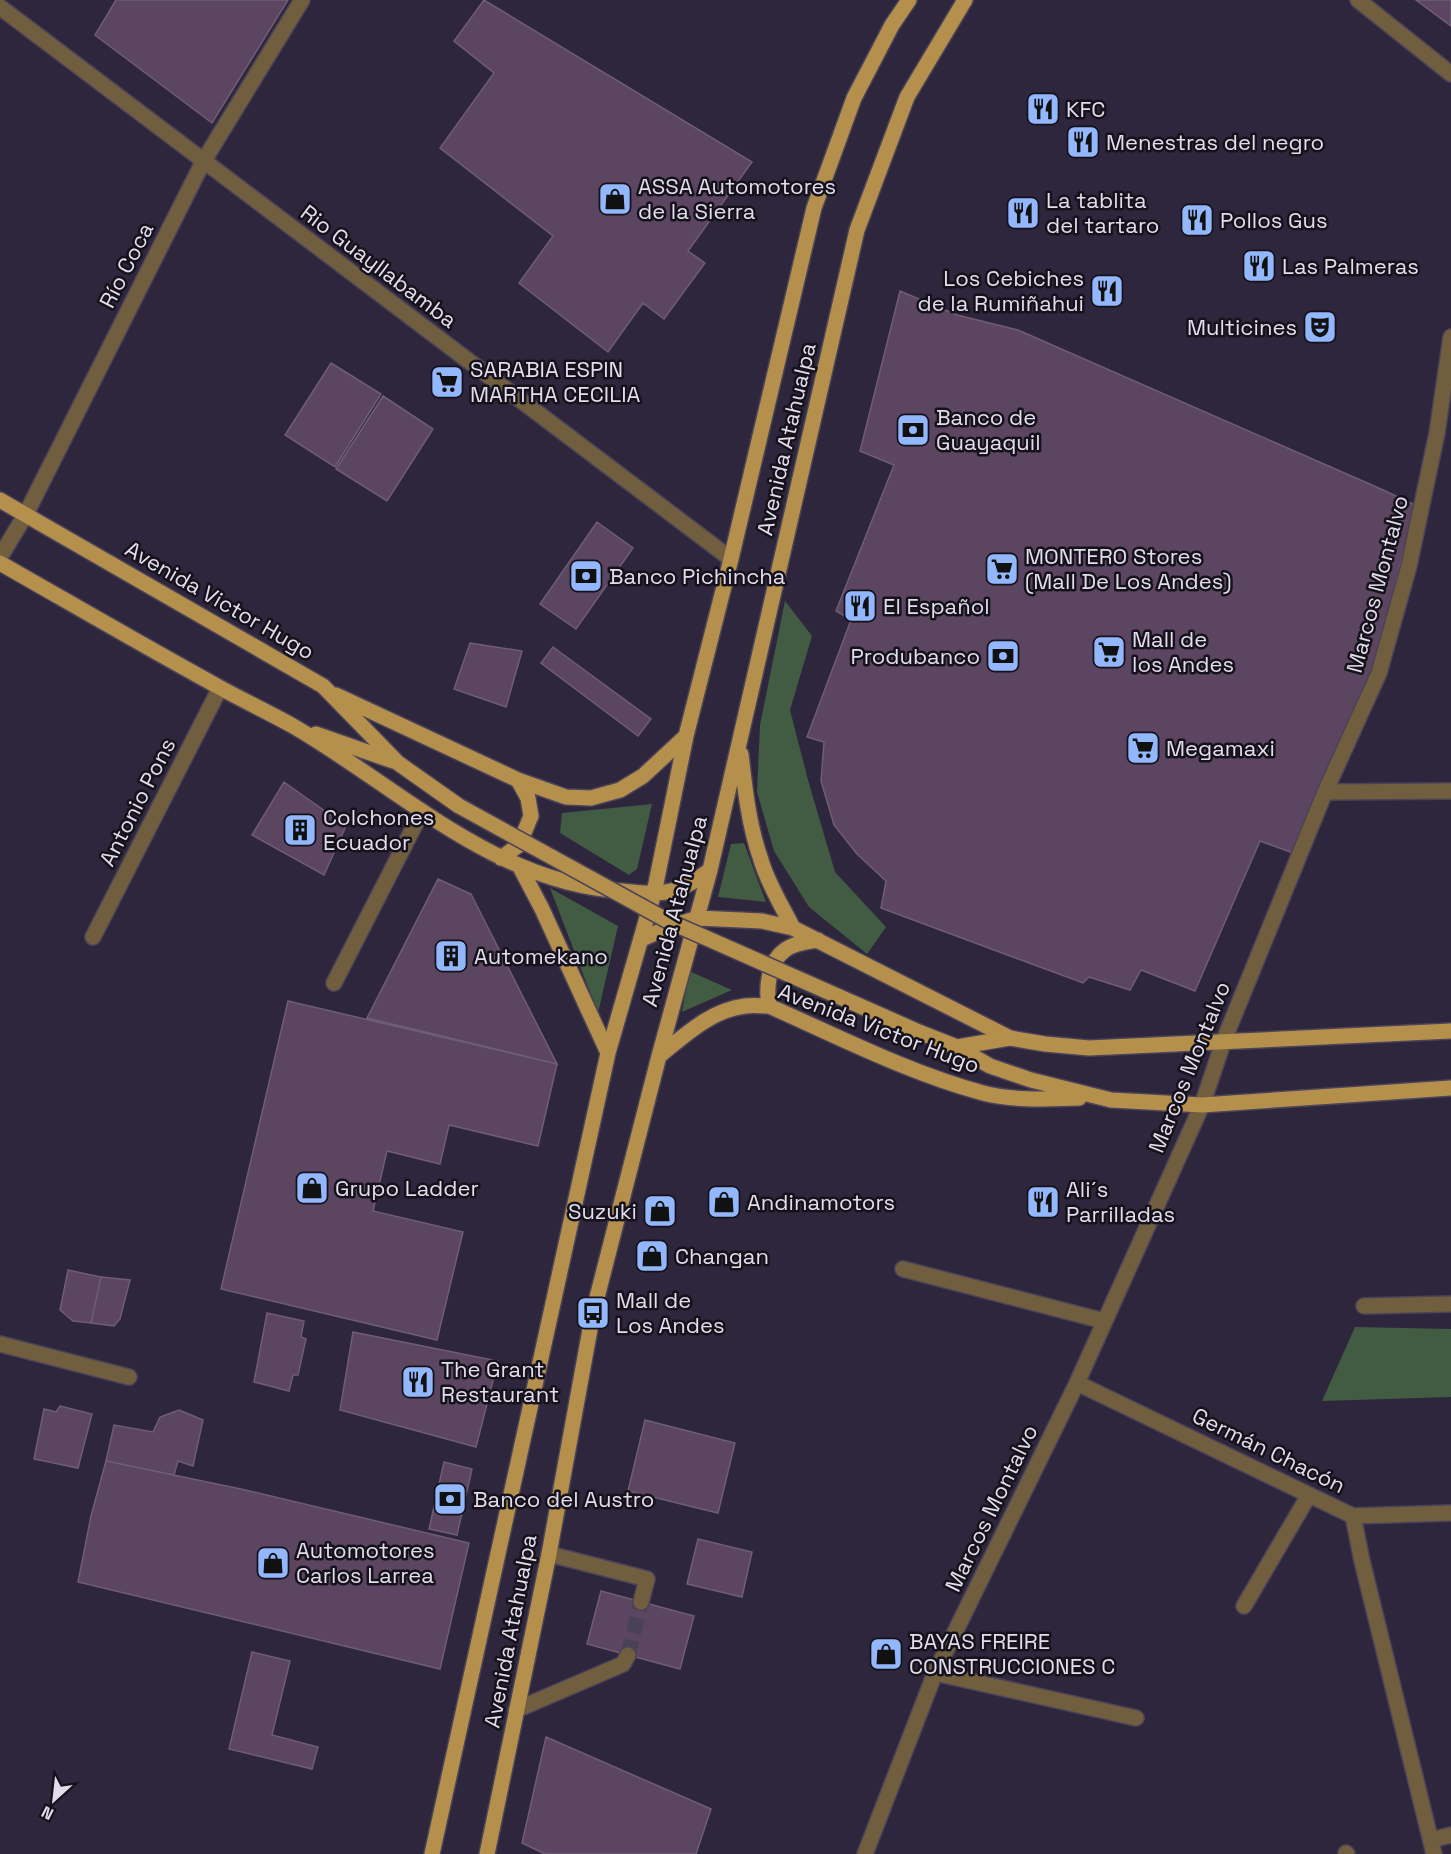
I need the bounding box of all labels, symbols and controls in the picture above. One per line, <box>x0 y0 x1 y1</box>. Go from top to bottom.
restaurant icon: KFC <box>1025 91 1061 127</box>
place label: KFC <box>1066 95 1105 123</box>
restaurant icon: Menestras del negro <box>1065 124 1101 160</box>
place label: Menestras del negro <box>1106 128 1324 156</box>
place label: ASSA Automotores de la Sierra <box>638 172 836 225</box>
shop icon: ASSA Automotores de la Sierra <box>597 181 633 217</box>
place label: La tablita del tartaro <box>1046 186 1159 239</box>
restaurant icon: La tablita del tartaro <box>1005 195 1041 231</box>
street label: Rio Guayllabamba <box>295 198 463 334</box>
restaurant icon: Pollos Gus <box>1179 202 1215 238</box>
place label: Pollos Gus <box>1220 206 1328 234</box>
street label: Río Coca <box>93 217 160 312</box>
restaurant icon: Las Palmeras <box>1241 248 1277 284</box>
place label: Las Palmeras <box>1282 252 1419 280</box>
place label: Los Cebiches de la Rumiñahui <box>918 264 1084 317</box>
restaurant icon: Los Cebiches de la Rumiñahui <box>1089 273 1125 309</box>
theatre icon: Multicines <box>1302 309 1338 345</box>
place label: Multicines <box>1187 313 1297 341</box>
street label: Avenida Atahualpa <box>750 340 822 538</box>
place label: SARABIA ESPIN MARTHA CECILIA <box>470 355 641 408</box>
supermarket icon: SARABIA ESPIN MARTHA CECILIA <box>429 364 465 400</box>
place label: Banco de Guayaquil <box>936 403 1041 456</box>
bank icon: Banco de Guayaquil <box>895 412 931 448</box>
street label: Marcos Montalvo <box>1340 492 1414 676</box>
street label: Avenida Victor Hugo <box>121 534 319 666</box>
place label: MONTERO Stores (Mall De Los Andes) <box>1025 542 1232 595</box>
supermarket icon: MONTERO Stores (Mall De Los Andes) <box>984 551 1020 587</box>
bank icon: Banco Pichincha <box>568 558 604 594</box>
place label: Banco Pichincha <box>609 562 786 590</box>
restaurant icon: El Español <box>842 588 878 624</box>
place label: El Español <box>883 592 990 620</box>
place label: Mall de los Andes <box>1132 625 1234 678</box>
supermarket icon: Mall de los Andes <box>1091 634 1127 670</box>
bank icon: Produbanco <box>985 638 1021 674</box>
place label: Produbanco <box>851 642 980 670</box>
supermarket icon: Megamaxi <box>1125 730 1161 766</box>
street label: Antonio Pons <box>93 733 181 871</box>
place label: Megamaxi <box>1166 734 1275 762</box>
place label: Colchones Ecuador <box>323 803 434 856</box>
building icon: Colchones Ecuador <box>282 812 318 848</box>
street label: Avenida Atahualpa <box>635 812 713 1010</box>
building icon: Automekano <box>433 938 469 974</box>
place label: Automekano <box>474 942 608 970</box>
street label: Avenida Victor Hugo <box>774 977 984 1079</box>
street label: Marcos Montalvo <box>1142 977 1236 1157</box>
shop icon: Grupo Ladder <box>294 1170 330 1206</box>
place label: Grupo Ladder <box>335 1174 479 1202</box>
place label: Ali´s Parrilladas <box>1066 1175 1175 1228</box>
shop icon: Andinamotors <box>706 1184 742 1220</box>
restaurant icon: Ali´s Parrilladas <box>1025 1184 1061 1220</box>
place label: Andinamotors <box>747 1188 895 1216</box>
shop icon: Suzuki <box>642 1193 678 1229</box>
place label: Suzuki <box>568 1197 637 1225</box>
shop icon: Changan <box>634 1238 670 1274</box>
place label: Changan <box>675 1242 769 1270</box>
place label: Mall de Los Andes <box>616 1286 725 1339</box>
bus stop icon: Mall de Los Andes <box>575 1295 611 1331</box>
place label: The Grant Restaurant <box>441 1355 559 1408</box>
restaurant icon: The Grant Restaurant <box>400 1364 436 1400</box>
street label: Germán Chacón <box>1188 1401 1350 1499</box>
street label: Marcos Montalvo <box>938 1420 1044 1596</box>
bank icon: Banco del Austro <box>432 1481 468 1517</box>
place label: Banco del Austro <box>473 1485 654 1513</box>
street label: Avenida Atahualpa <box>477 1531 543 1730</box>
place label: Automotores Carlos Larrea <box>296 1536 435 1589</box>
shop icon: Automotores Carlos Larrea <box>255 1545 291 1581</box>
place label: BAYAS FREIRE CONSTRUCCIONES C <box>909 1627 1115 1680</box>
shop icon: BAYAS FREIRE CONSTRUCCIONES C <box>868 1636 904 1672</box>
north arrow <box>24 1770 84 1830</box>
text: N <box>38 1801 57 1825</box>

